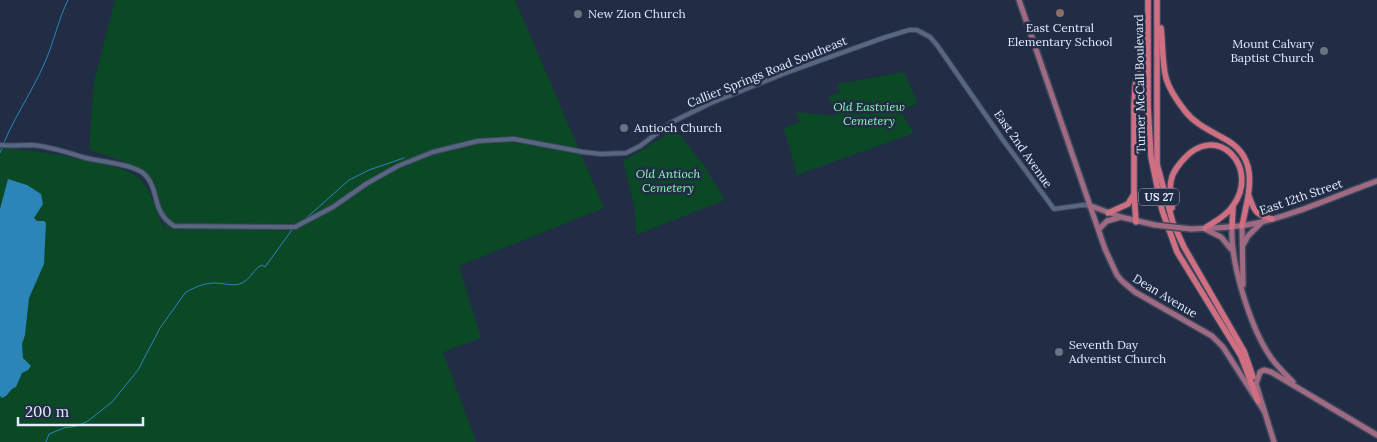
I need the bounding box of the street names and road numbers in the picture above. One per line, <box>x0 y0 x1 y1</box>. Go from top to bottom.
street label: Turner McCall Boulevard <box>1131 14 1148 154</box>
street label: Callier Springs Road Southeast <box>685 32 849 111</box>
street label: East 2nd Avenue <box>991 107 1056 191</box>
street label: East 12th Street <box>1257 175 1345 218</box>
road number: US 27 <box>1139 188 1179 206</box>
street label: Dean Avenue <box>1130 270 1201 321</box>

